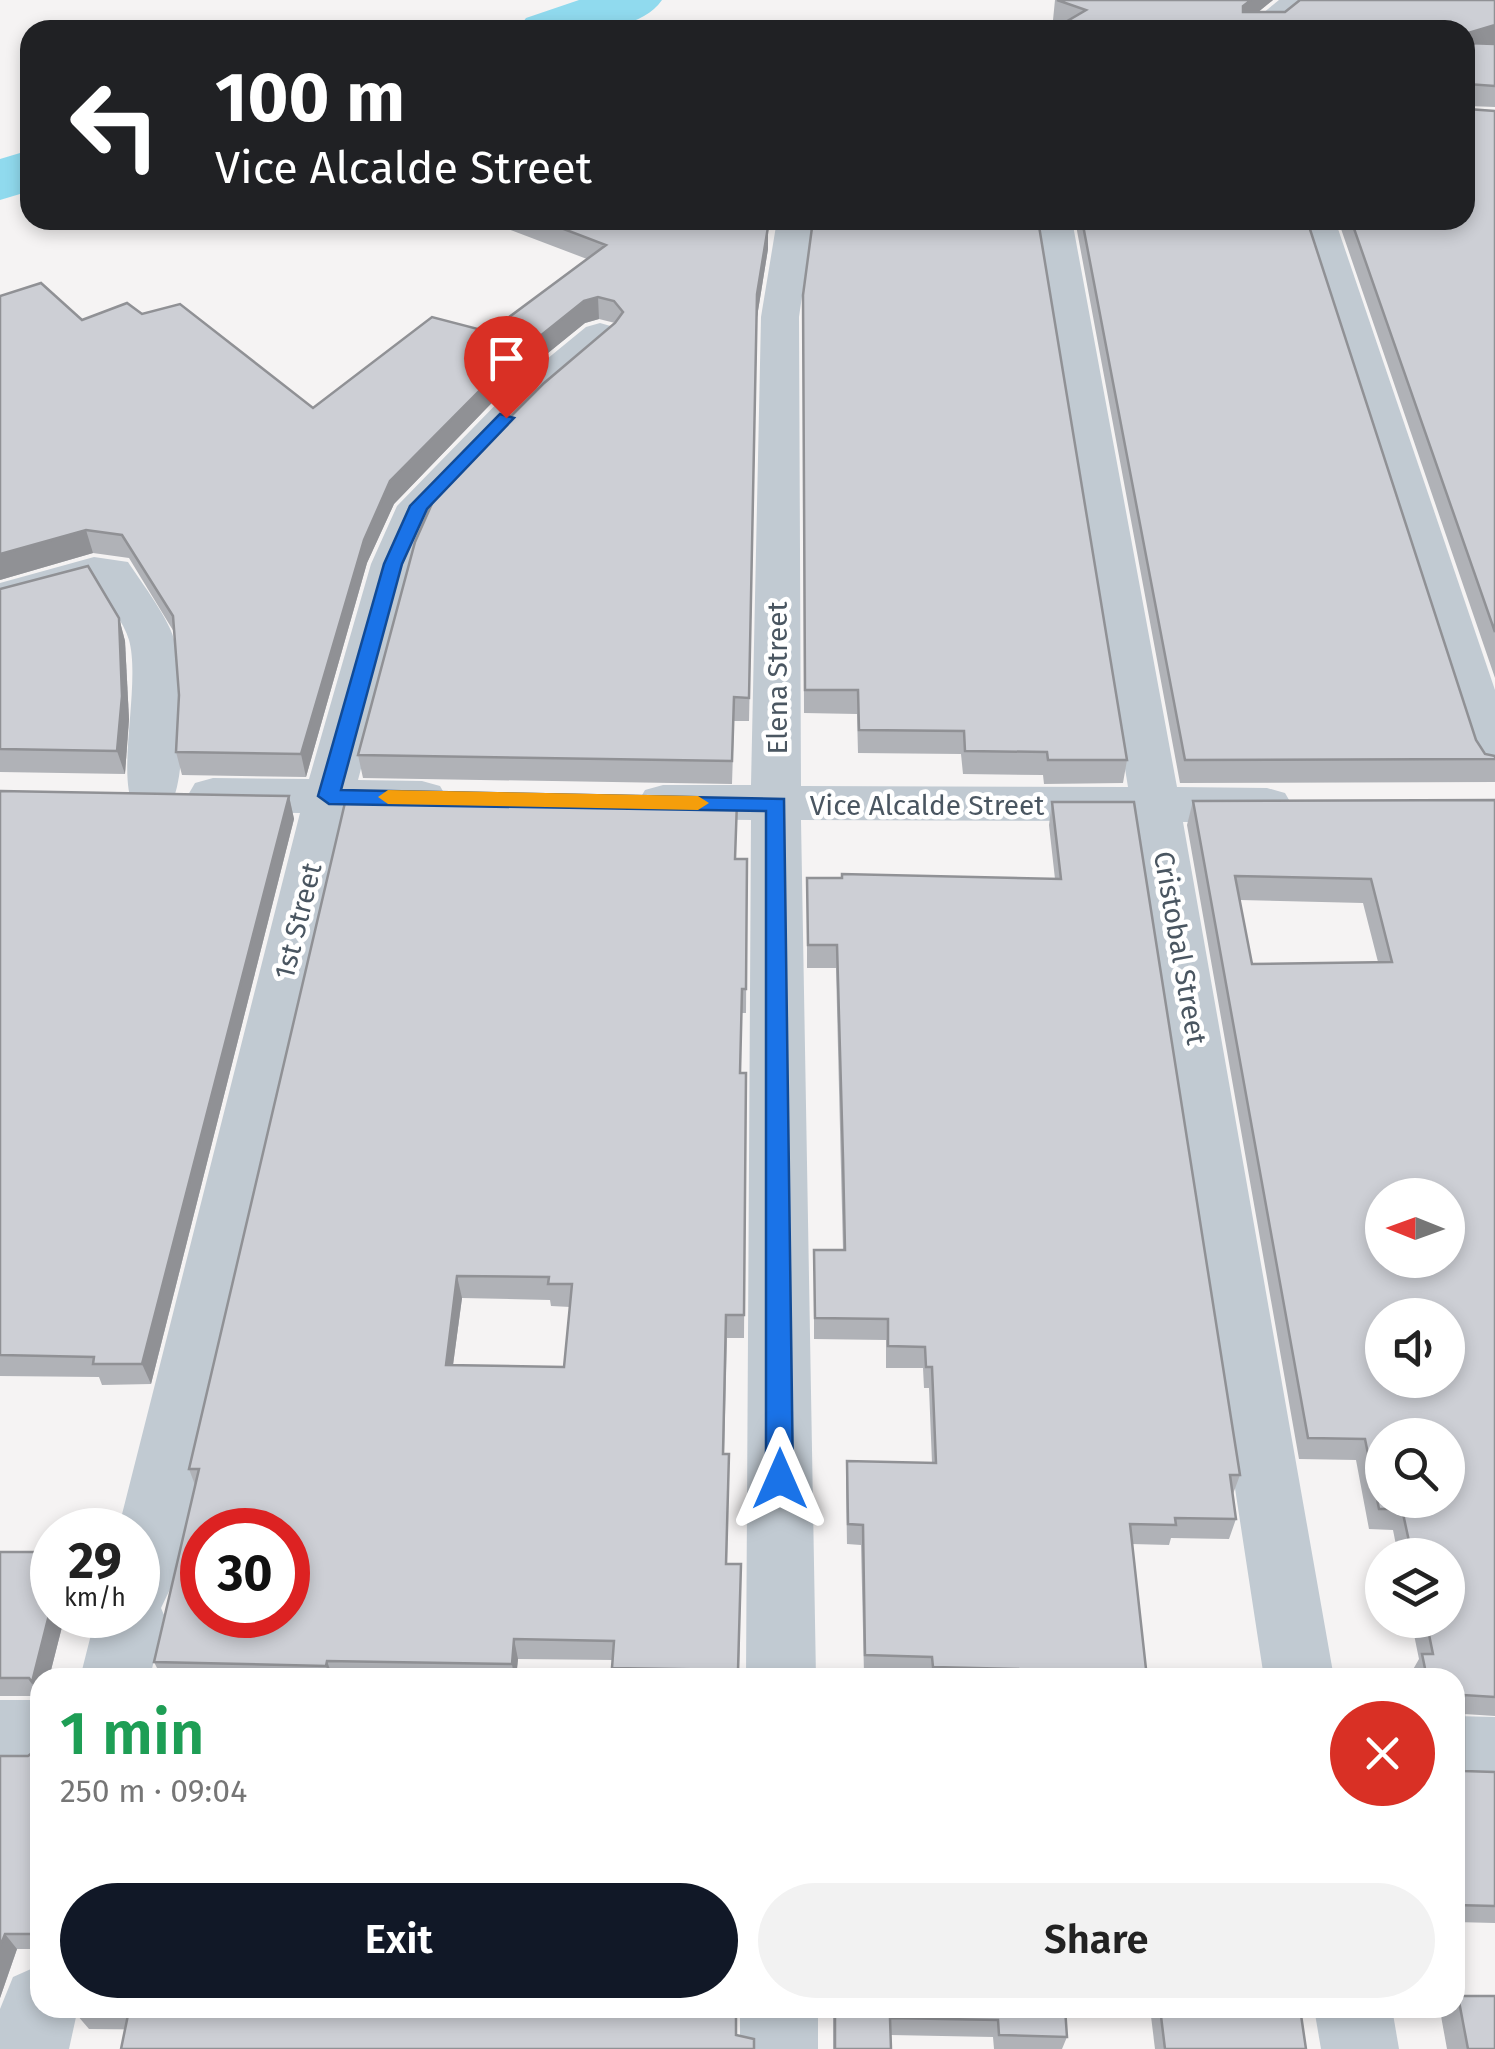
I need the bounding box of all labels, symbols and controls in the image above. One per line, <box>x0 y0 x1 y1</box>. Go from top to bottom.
text: 100 m <box>215 56 405 140</box>
icon: left <box>50 60 180 190</box>
text: Vice Alcalde Street <box>215 141 592 195</box>
pin <box>464 316 549 419</box>
icon: arrive <box>479 331 534 386</box>
street label: Elena Street <box>761 601 794 755</box>
street label: Vice Alcalde Street <box>810 789 1045 822</box>
street label: Cristobal Street <box>1147 849 1213 1048</box>
street label: 1st Street <box>268 859 329 983</box>
north arrow <box>1365 1178 1465 1278</box>
map controls <box>1365 1178 1465 1638</box>
button: sound <box>1365 1298 1465 1398</box>
button: search <box>1365 1418 1465 1518</box>
position arrow <box>728 1427 832 1531</box>
speed limit sign: 30 <box>180 1508 310 1638</box>
text: 29 <box>68 1531 122 1591</box>
button: layers <box>1365 1538 1465 1638</box>
text: km/h <box>64 1583 126 1613</box>
text: 1 min <box>60 1698 205 1770</box>
button: close <box>1330 1701 1435 1806</box>
text: 250 m · 09:04 <box>60 1772 247 1810</box>
button: Exit <box>60 1883 738 1998</box>
button: Share <box>758 1883 1435 1998</box>

